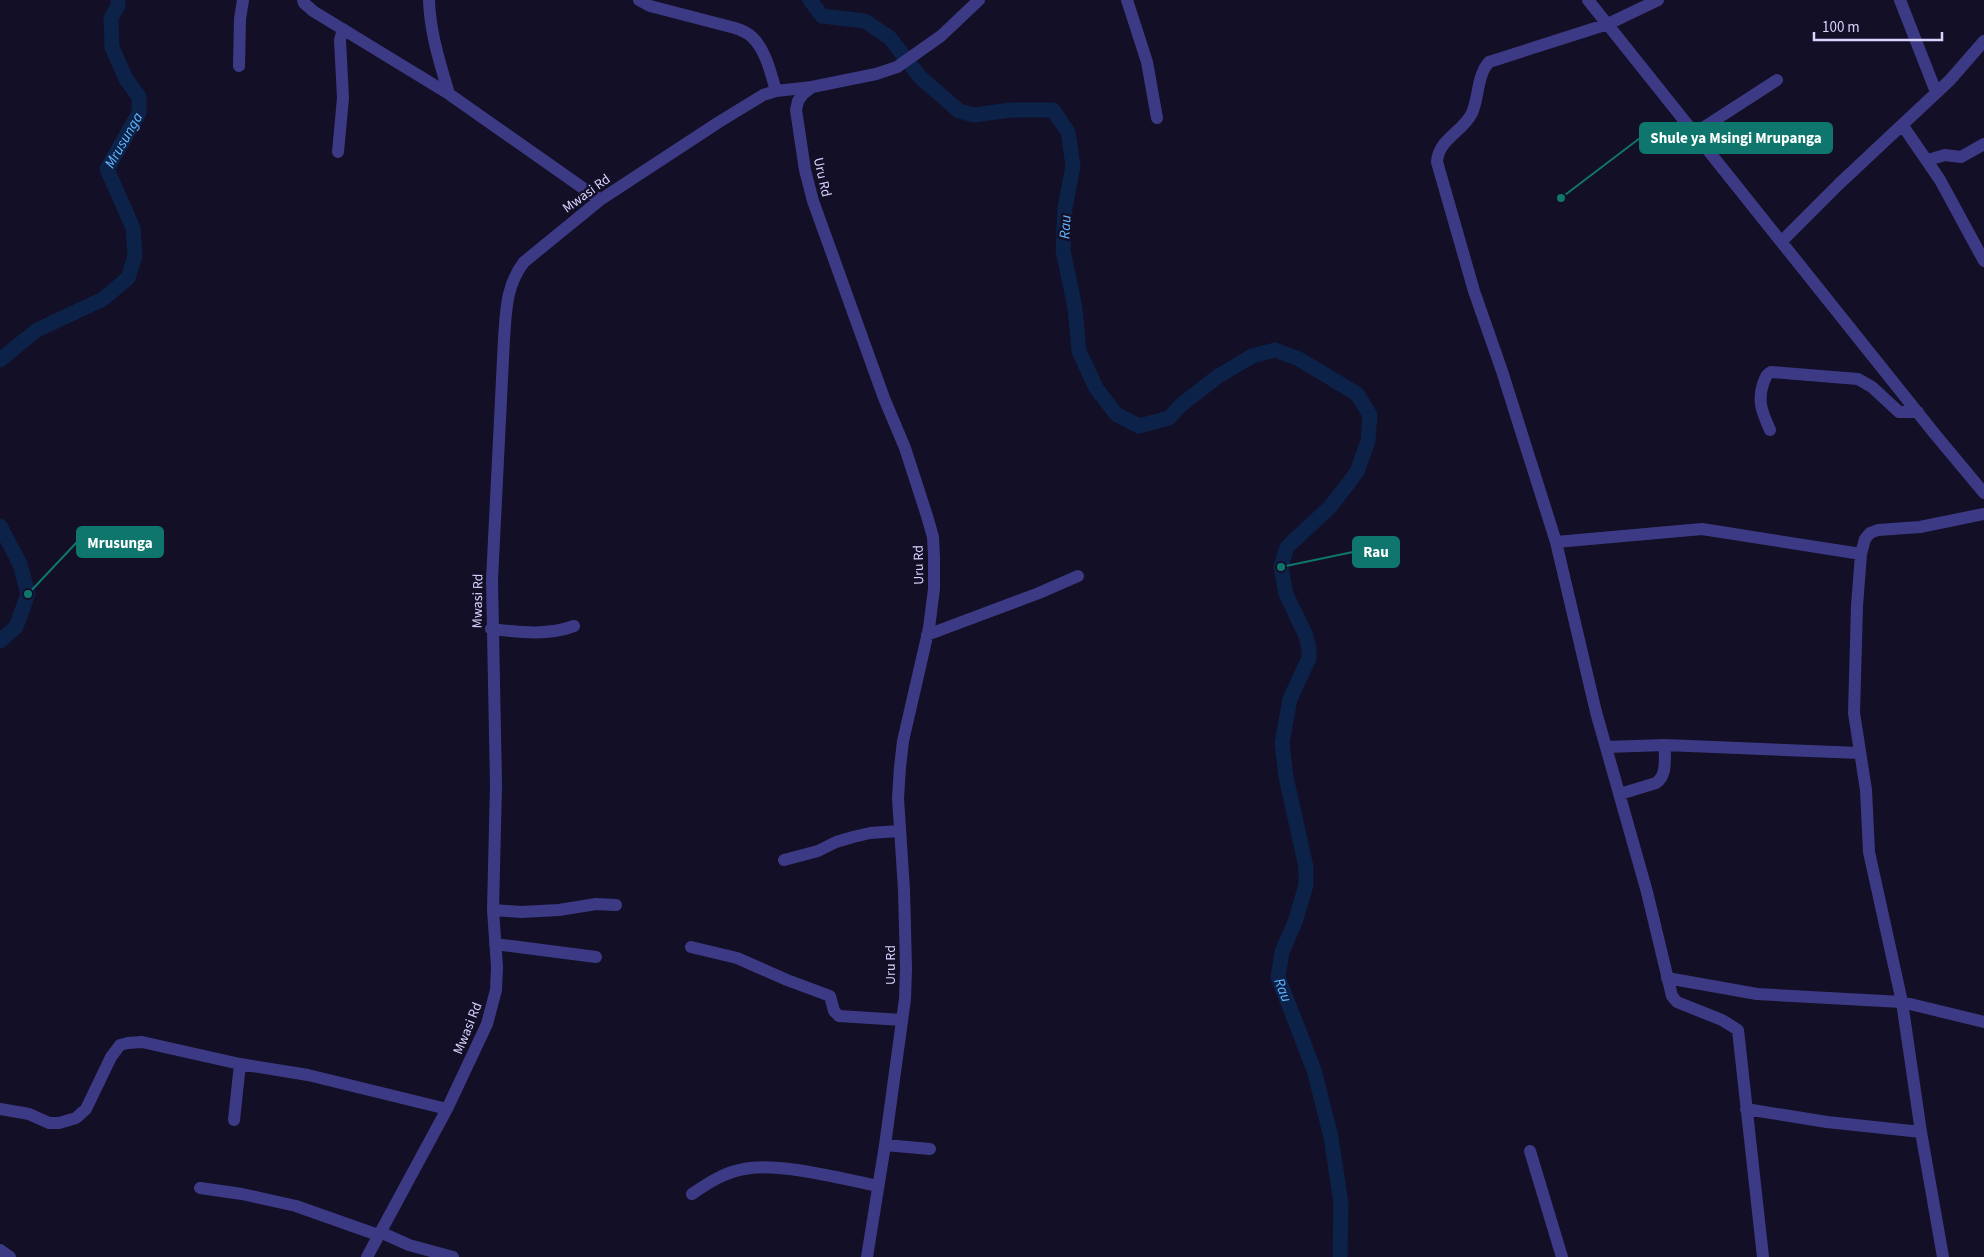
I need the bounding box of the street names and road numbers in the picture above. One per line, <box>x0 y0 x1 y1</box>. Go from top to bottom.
street label: Uru Rd <box>808 156 836 199</box>
street label: Mwasi Rd <box>559 170 615 218</box>
street label: Uru Rd <box>909 545 929 585</box>
street label: Mwasi Rd <box>468 573 488 629</box>
street label: Uru Rd <box>881 945 901 985</box>
street label: Mwasi Rd <box>448 999 487 1058</box>

